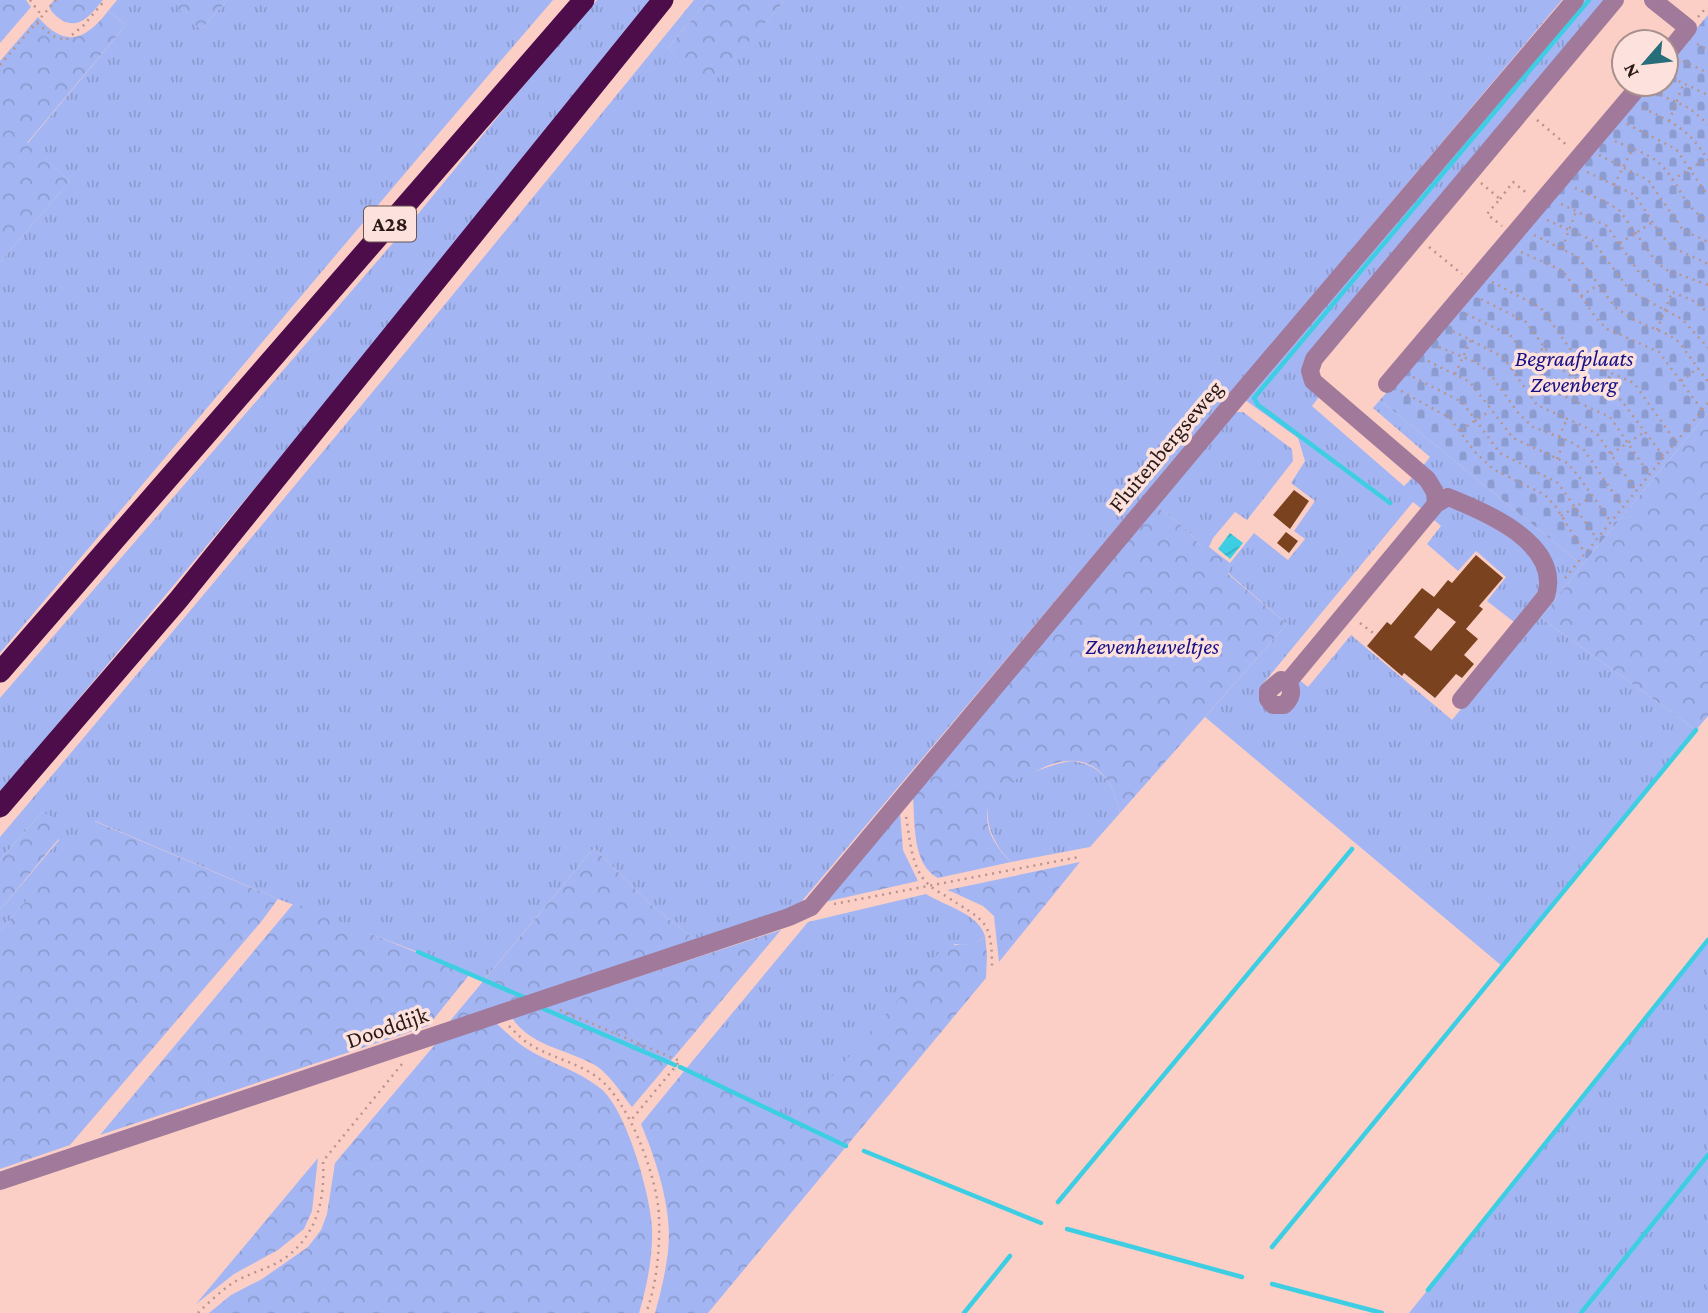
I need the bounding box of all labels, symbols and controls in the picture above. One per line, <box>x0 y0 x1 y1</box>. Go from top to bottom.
north arrow <box>1610 28 1680 98</box>
text: N <box>1618 60 1643 81</box>
road number: A28 <box>364 206 416 242</box>
park label: Begraafplaats Zevenberg <box>1515 345 1634 397</box>
street label: Fluitenbergseweg <box>1103 375 1227 517</box>
park label: Zevenheuveltjes <box>1085 633 1220 660</box>
street label: Dooddijk <box>343 1001 431 1053</box>

